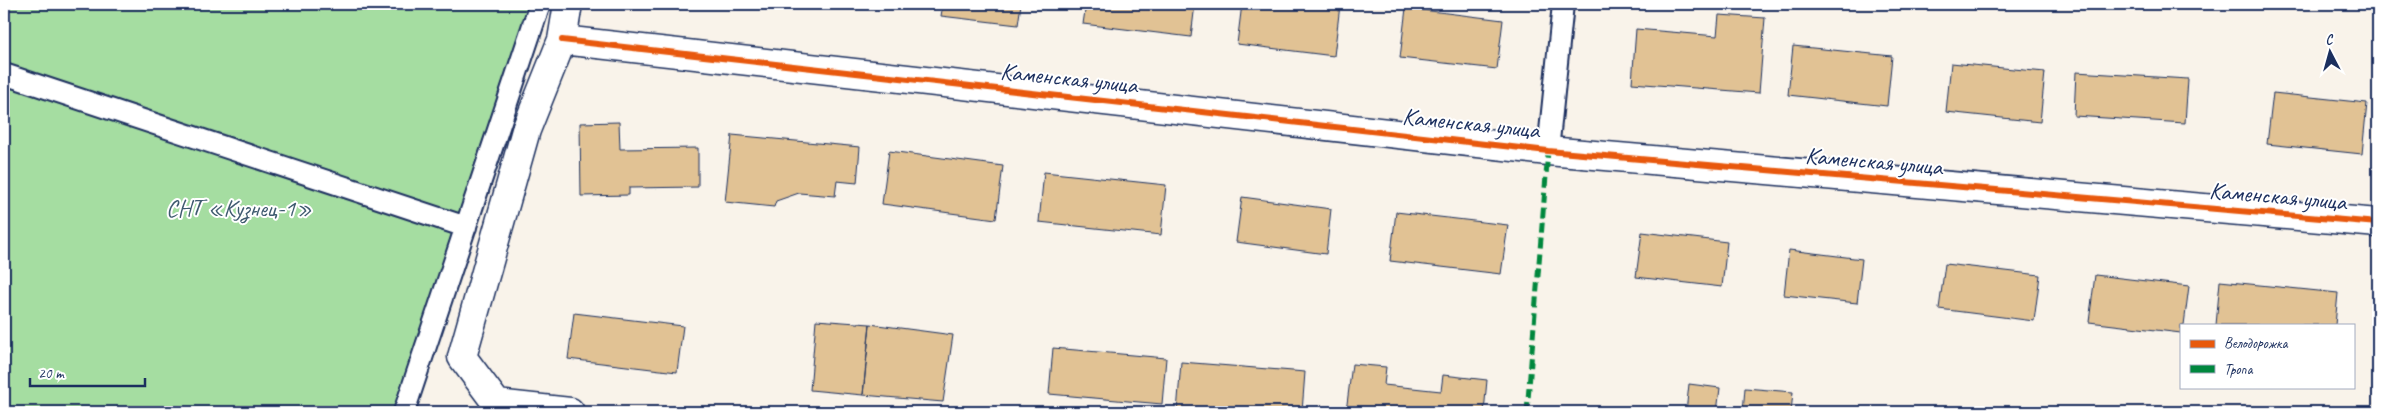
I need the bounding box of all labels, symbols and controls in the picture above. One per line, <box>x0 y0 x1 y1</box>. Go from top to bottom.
north arrow <box>2304 28 2354 78</box>
text: С <box>2324 31 2335 48</box>
street label: Каменская улица <box>999 56 1140 100</box>
street label: Каменская улица <box>1401 101 1542 145</box>
street label: Каменская улица <box>1804 140 1945 182</box>
street label: Каменская улица <box>2208 175 2349 217</box>
park label: СНТ «Кузнец-1» <box>166 193 312 224</box>
legend <box>2180 324 2354 388</box>
text: Велодорожка <box>2224 334 2288 353</box>
scale bar <box>30 356 145 388</box>
text: Тропа <box>2224 360 2253 379</box>
text: 20 m <box>38 364 65 383</box>

